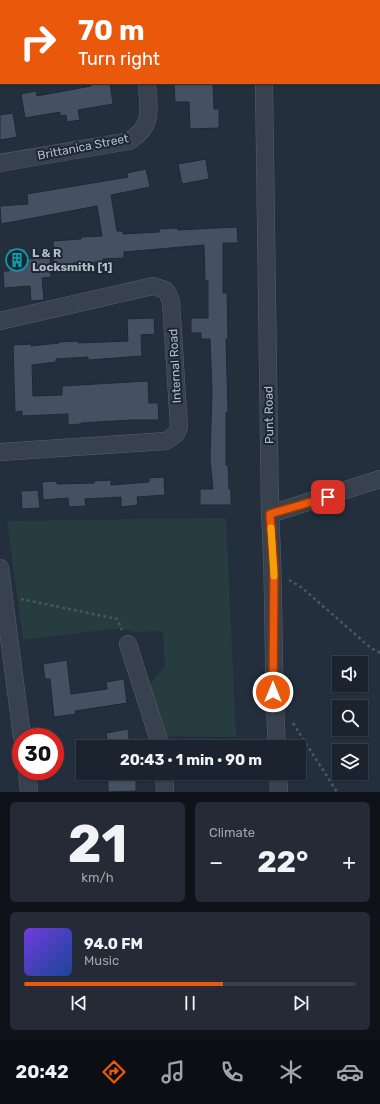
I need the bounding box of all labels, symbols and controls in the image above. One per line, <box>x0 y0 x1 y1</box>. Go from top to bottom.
text: 70 m <box>78 14 145 47</box>
icon: right <box>12 16 64 68</box>
text: Turn right <box>78 48 160 70</box>
street label: Brittanica Street <box>36 131 130 163</box>
place label: L & R Locksmith [1] <box>32 246 112 274</box>
building icon: L & R Locksmith [1] <box>4 247 30 273</box>
street label: Internal Road <box>166 328 184 404</box>
street label: Punt Road <box>261 386 277 444</box>
pin <box>311 480 345 514</box>
icon: arrive <box>317 486 339 508</box>
map controls <box>332 656 368 780</box>
button: sound <box>332 656 368 692</box>
position arrow <box>252 671 294 713</box>
button: search <box>332 700 368 736</box>
speed limit sign: 30 <box>12 728 64 780</box>
button: layers <box>332 744 368 780</box>
text: 20:43 · 1 min · 90 m <box>120 751 262 769</box>
text: 21 <box>68 813 127 875</box>
text: Climate <box>209 825 255 840</box>
text: 22° <box>257 844 308 880</box>
text: − <box>209 849 223 876</box>
text: + <box>342 849 356 876</box>
text: km/h <box>81 870 114 885</box>
text: 94.0 FM <box>84 935 143 953</box>
text: Music <box>84 953 119 968</box>
icon: previous <box>68 992 90 1014</box>
icon: pause <box>179 992 201 1014</box>
icon: next <box>290 992 312 1014</box>
icon: directions <box>100 1058 128 1086</box>
icon: music <box>159 1058 187 1086</box>
icon: phone <box>218 1058 246 1086</box>
icon: climate <box>277 1058 305 1086</box>
icon: car <box>336 1058 364 1086</box>
text: 20:42 <box>16 1061 69 1083</box>

